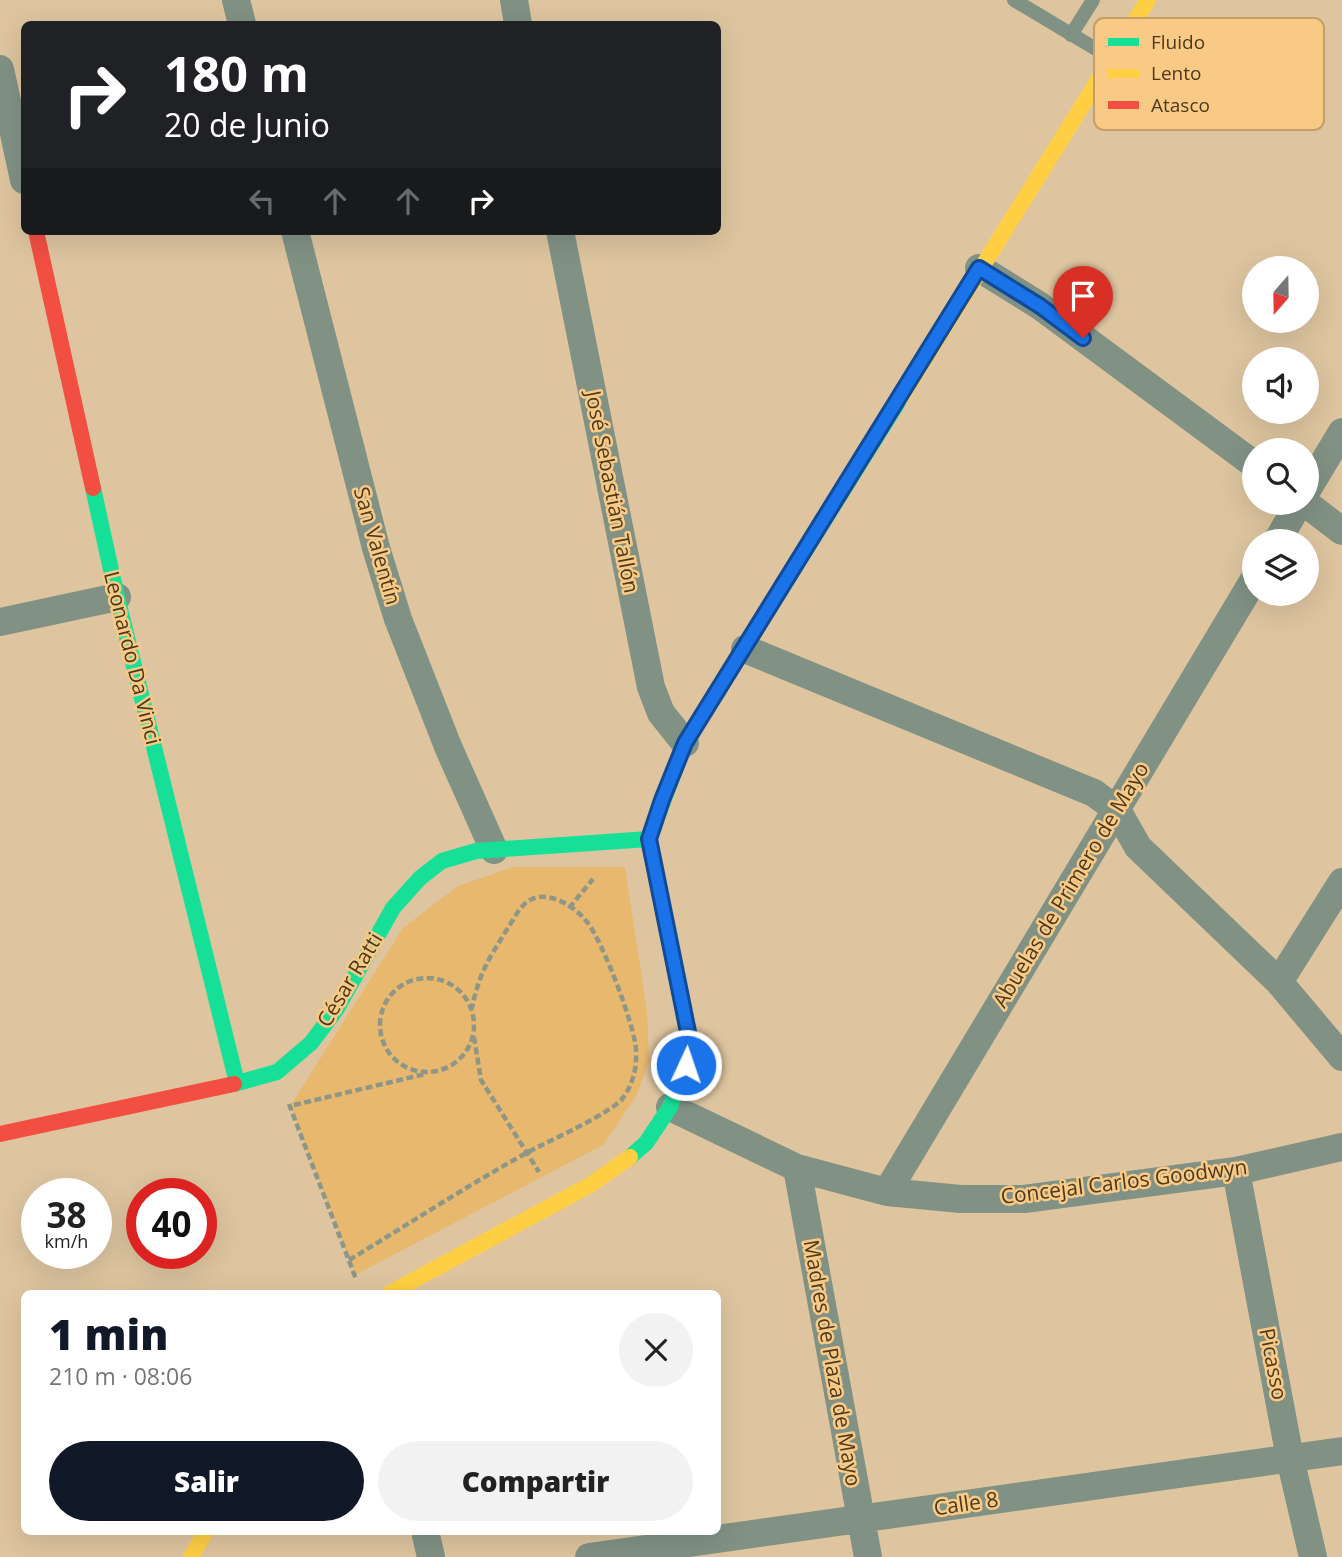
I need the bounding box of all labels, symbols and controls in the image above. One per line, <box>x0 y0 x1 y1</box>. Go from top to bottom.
legend <box>1094 18 1324 130</box>
text: Fluido <box>1151 29 1205 55</box>
text: 180 m <box>164 40 309 106</box>
icon: right <box>49 49 140 140</box>
text: Lento <box>1151 60 1201 86</box>
text: Atasco <box>1151 92 1210 118</box>
text: 20 de Junio <box>164 103 330 146</box>
icon: left <box>243 182 281 220</box>
icon: ahead <box>316 182 354 220</box>
icon: ahead <box>389 182 427 220</box>
icon: right <box>462 182 500 220</box>
north arrow <box>1242 256 1320 332</box>
map controls <box>1242 256 1319 606</box>
pin <box>1053 266 1113 338</box>
icon: arrive <box>1064 277 1102 315</box>
button: sound <box>1242 347 1319 424</box>
street label: José Sebastián Tallón <box>579 386 646 595</box>
button: search <box>1242 438 1319 515</box>
street label: San Valentín <box>348 484 408 608</box>
button: layers <box>1242 529 1319 606</box>
street label: Leonardo Da Vinci <box>98 568 168 747</box>
street label: Abuelas de Primero de Mayo <box>986 757 1155 1012</box>
street label: César Ratti <box>310 927 388 1032</box>
position arrow <box>649 1028 723 1102</box>
street label: Concejal Carlos Goodwyn <box>999 1152 1249 1210</box>
speed limit sign: 40 <box>126 1178 217 1269</box>
text: 38 <box>46 1191 87 1238</box>
text: km/h <box>45 1229 88 1253</box>
street label: Madres de Plaza de Mayo <box>798 1237 868 1488</box>
text: 1 min <box>49 1305 168 1362</box>
button: close <box>619 1313 693 1387</box>
street label: Picasso <box>1253 1326 1295 1402</box>
text: 210 m · 08:06 <box>49 1360 192 1392</box>
button: Salir <box>49 1441 364 1521</box>
button: Compartir <box>378 1441 693 1521</box>
street label: Calle 8 <box>932 1485 1000 1521</box>

